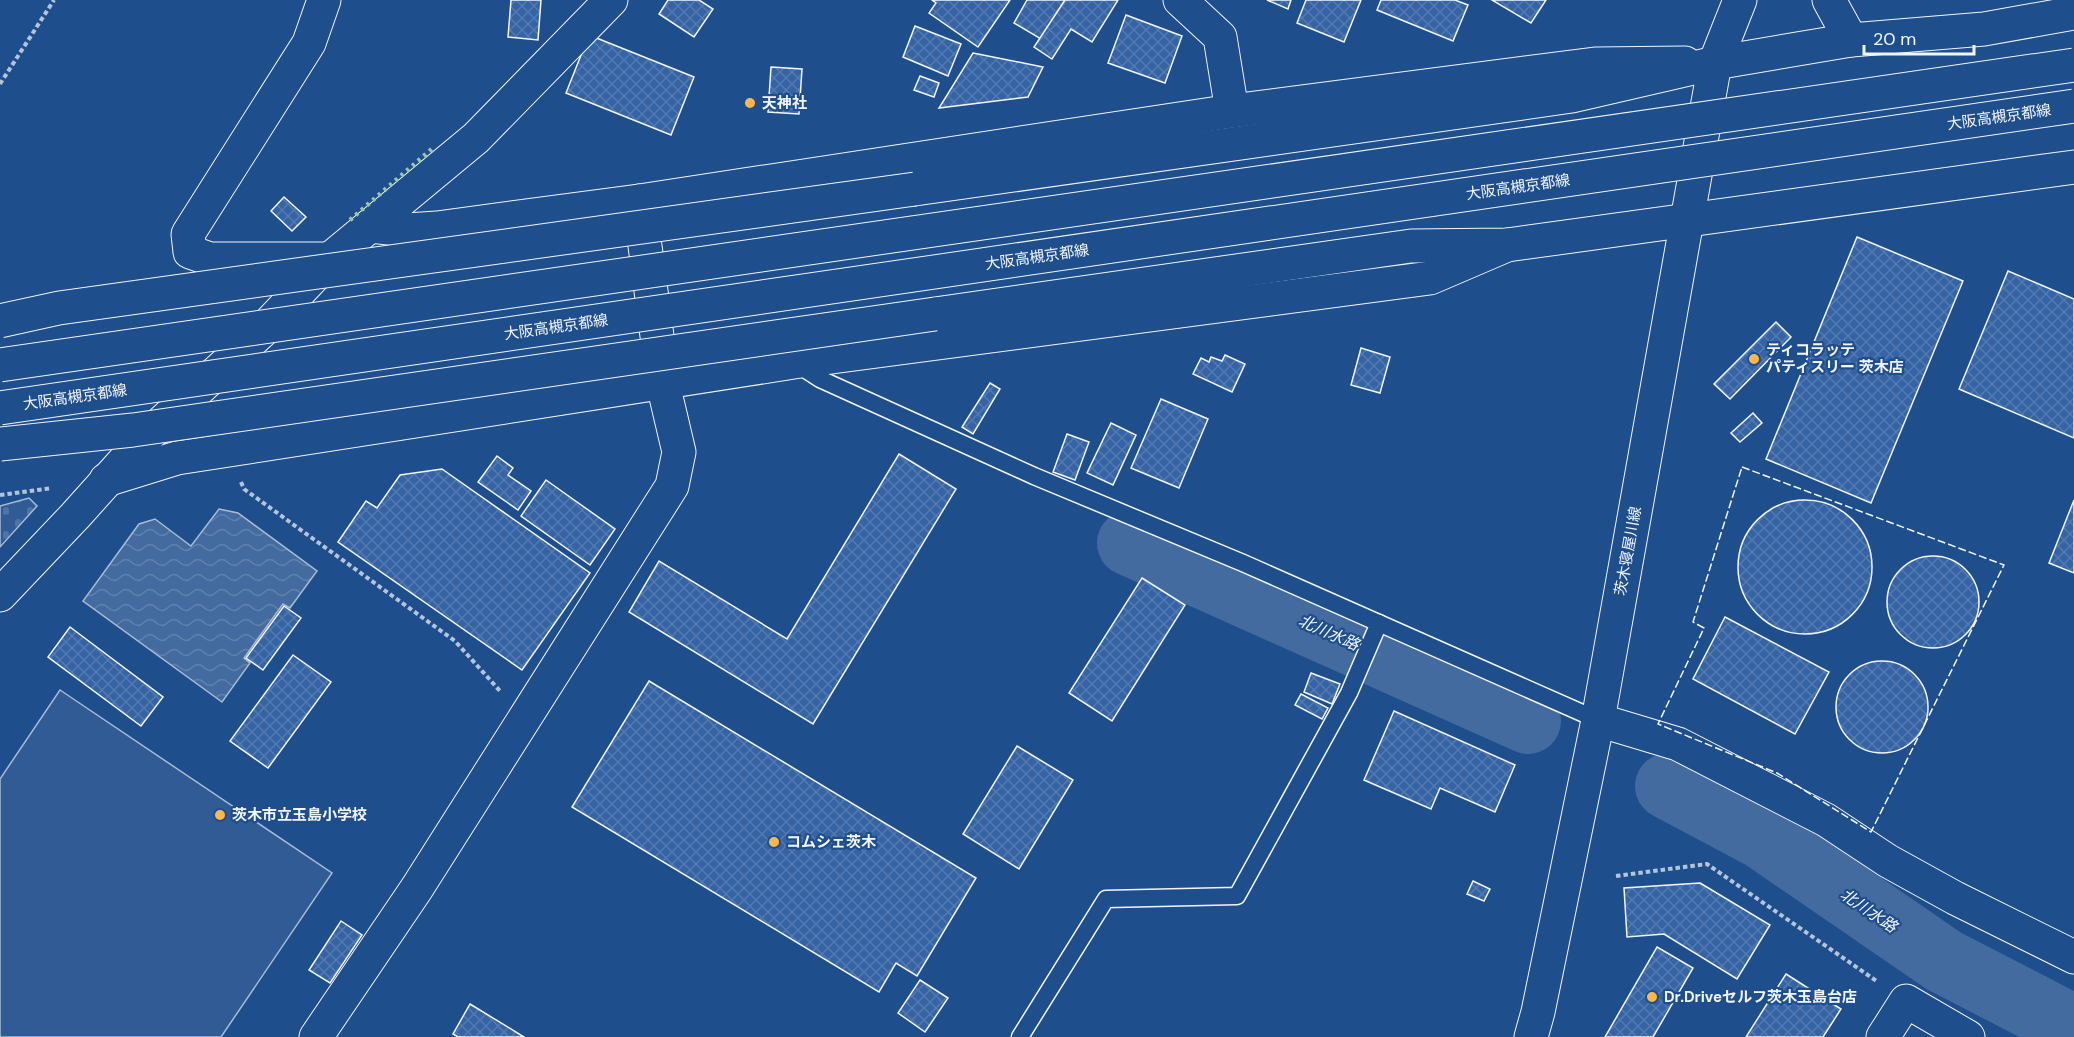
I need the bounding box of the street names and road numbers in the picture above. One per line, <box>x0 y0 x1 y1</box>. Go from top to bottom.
street label: 大阪高槻京都線 <box>1946 100 2052 134</box>
street label: 大阪高槻京都線 <box>1465 170 1571 204</box>
street label: 大阪高槻京都線 <box>984 240 1090 274</box>
street label: 大阪高槻京都線 <box>503 310 609 344</box>
street label: 大阪高槻京都線 <box>22 380 128 414</box>
street label: 茨木寝屋川線 <box>1610 505 1646 597</box>

